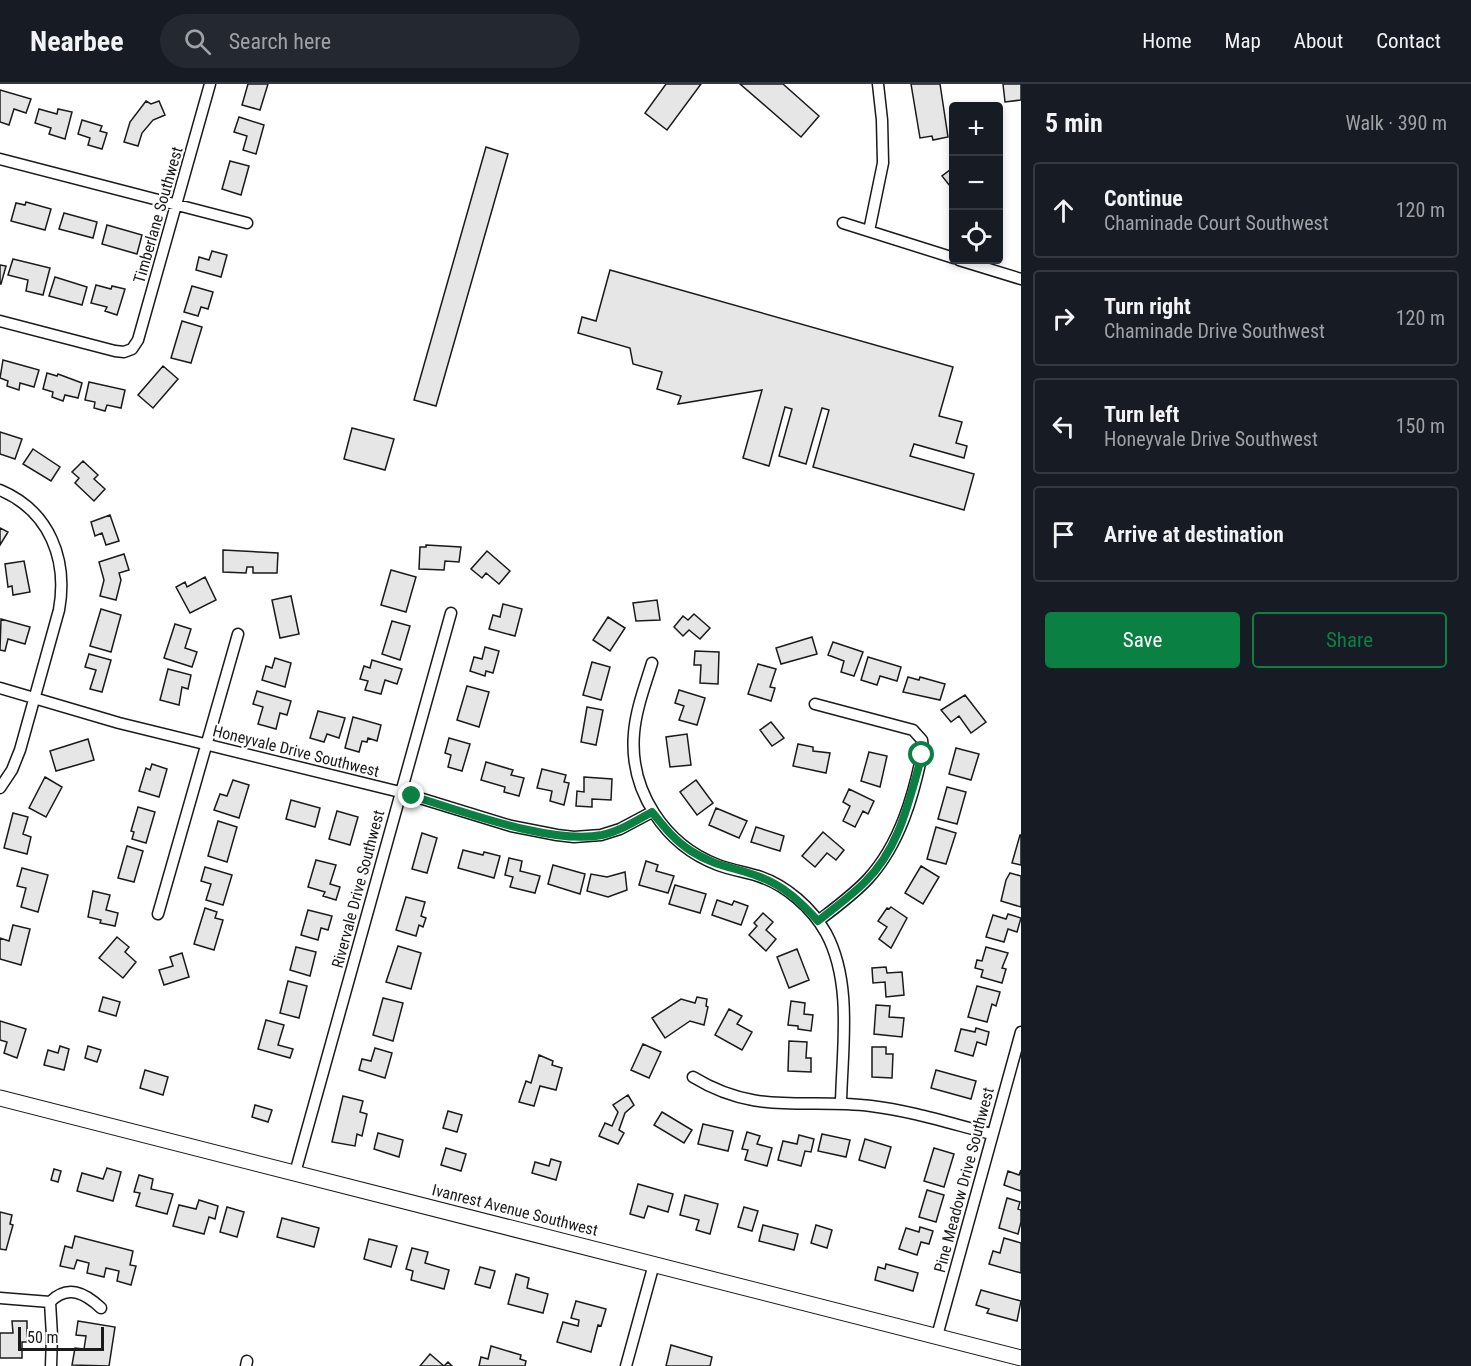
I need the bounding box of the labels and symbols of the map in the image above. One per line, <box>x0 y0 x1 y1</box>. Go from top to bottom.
street label: Timberlane Southwest <box>129 144 187 285</box>
street label: Honeyvale Drive Southwest <box>211 721 382 781</box>
route start <box>908 741 934 767</box>
route end <box>398 782 424 808</box>
street label: Rivervale Drive Southwest <box>328 808 388 970</box>
street label: Pine Meadow Drive Southwest <box>930 1085 998 1275</box>
street label: Ivanrest Avenue Southwest <box>430 1180 600 1240</box>
scale bar <box>18 1324 104 1352</box>

